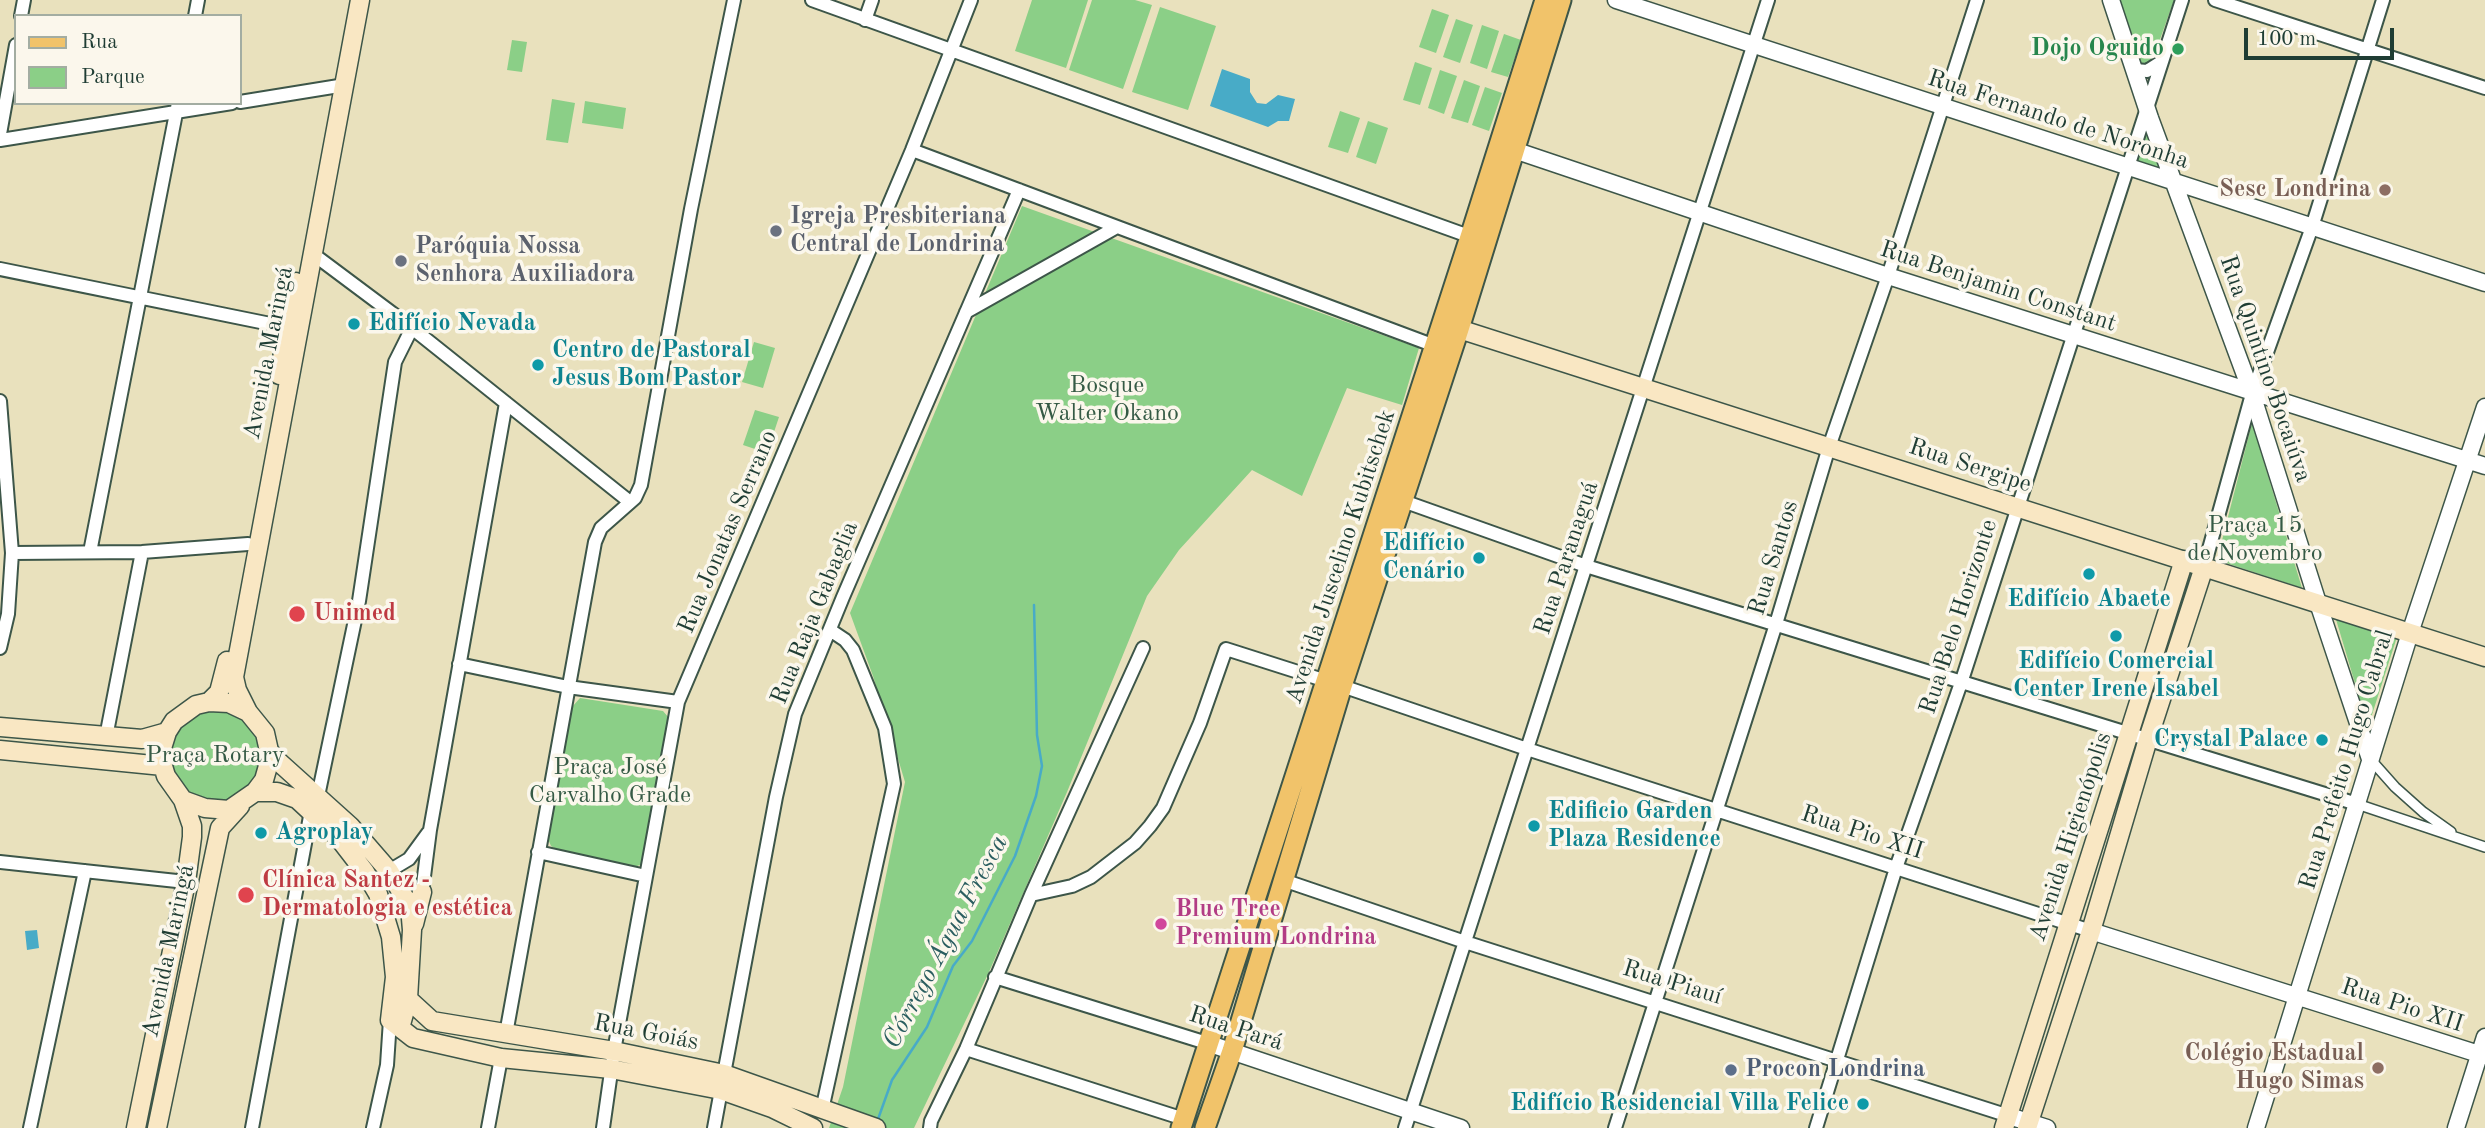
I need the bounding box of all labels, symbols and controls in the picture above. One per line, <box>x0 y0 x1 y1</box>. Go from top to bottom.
legend <box>14 14 242 105</box>
scale bar <box>2247 14 2398 58</box>
text: 100 m <box>2257 29 2316 50</box>
text: Rua <box>81 32 118 53</box>
place label: Dojo Oguido <box>2031 35 2164 63</box>
marker: Dojo Oguido <box>2170 41 2186 57</box>
street label: Rua Fernando de Noronha <box>1924 64 2192 176</box>
text: Parque <box>81 67 145 88</box>
place label: Sesc Londrina <box>2219 176 2371 204</box>
marker: Sesc Londrina <box>2377 182 2393 198</box>
place label: Igreja Presbiteriana Central de Londrina <box>790 203 1006 259</box>
marker: Igreja Presbiteriana Central de Londrina <box>768 223 784 239</box>
place label: Paróquia Nossa Senhora Auxiliadora <box>415 233 635 289</box>
street label: Rua Benjamin Constant <box>1876 235 2120 339</box>
street label: Rua Quintino Bocaiúva <box>2213 252 2317 486</box>
marker: Paróquia Nossa Senhora Auxiliadora <box>393 253 409 269</box>
street label: Avenida Maringá <box>238 264 300 442</box>
place label: Edifício Nevada <box>368 310 536 338</box>
marker: Edifício Nevada <box>346 316 362 332</box>
place label: Centro de Pastoral Jesus Bom Pastor <box>552 337 751 393</box>
marker: Centro de Pastoral Jesus Bom Pastor <box>530 357 546 373</box>
park label: Bosque Walter Okano <box>1035 372 1179 428</box>
street label: Avenida Juscelino Kubitschek <box>1280 406 1402 708</box>
street label: Rua Jonatas Serrano <box>672 426 784 638</box>
street label: Rua Sergipe <box>1905 433 2035 499</box>
street label: Rua Paranaguá <box>1529 478 1605 638</box>
street label: Rua Santos <box>1743 497 1805 619</box>
park label: Praça 15 de Novembro <box>2187 512 2323 568</box>
street label: Rua Belo Horizonte <box>1914 516 2004 718</box>
street label: Rua Raja Gabaglia <box>765 517 865 709</box>
place label: Edifício Cenário <box>1382 530 1465 586</box>
marker: Edifício Cenário <box>1471 550 1487 566</box>
marker: Edifício Abaete <box>2081 566 2097 582</box>
place label: Edifício Abaete <box>2007 586 2171 614</box>
place label: Unimed <box>313 600 396 628</box>
marker: Unimed <box>287 604 307 624</box>
street label: Rua Prefeito Hugo Cabral <box>2294 627 2400 893</box>
marker: Edifício Comercial Center Irene Isabel <box>2108 628 2124 644</box>
place label: Edifício Comercial Center Irene Isabel <box>2013 648 2219 704</box>
place label: Crystal Palace <box>2154 726 2308 754</box>
street label: Avenida Higienópolis <box>2024 729 2118 945</box>
marker: Crystal Palace <box>2314 732 2330 748</box>
park label: Praça Rotary <box>146 742 284 770</box>
park label: Praça José Carvalho Grade <box>529 754 691 810</box>
place label: Edificio Garden Plaza Residence <box>1548 798 1721 854</box>
street label: Rua Pio XII <box>1797 800 1927 866</box>
marker: Edificio Garden Plaza Residence <box>1526 818 1542 834</box>
place label: Agroplay <box>275 819 373 847</box>
marker: Agroplay <box>253 825 269 841</box>
water label: Córrego Água Fresca <box>877 830 1015 1054</box>
street label: Avenida Maringá <box>137 862 201 1040</box>
place label: Clínica Santez - Dermatologia e estética <box>262 867 513 923</box>
marker: Clínica Santez - Dermatologia e estética <box>236 885 256 905</box>
place label: Blue Tree Premium Londrina <box>1175 896 1377 952</box>
marker: Blue Tree Premium Londrina <box>1153 916 1169 932</box>
street label: Rua Piauí <box>1619 954 1725 1012</box>
street label: Rua Pio XII <box>2337 973 2467 1039</box>
street label: Rua Pará <box>1185 1000 1287 1058</box>
street label: Rua Goiás <box>591 1009 701 1057</box>
place label: Colégio Estadual Hugo Simas <box>2185 1040 2364 1096</box>
place label: Procon Londrina <box>1745 1056 1925 1084</box>
marker: Colégio Estadual Hugo Simas <box>2370 1060 2386 1076</box>
marker: Procon Londrina <box>1723 1062 1739 1078</box>
place label: Edifício Residencial Villa Felice <box>1510 1090 1849 1118</box>
marker: Edifício Residencial Villa Felice <box>1855 1096 1871 1112</box>

